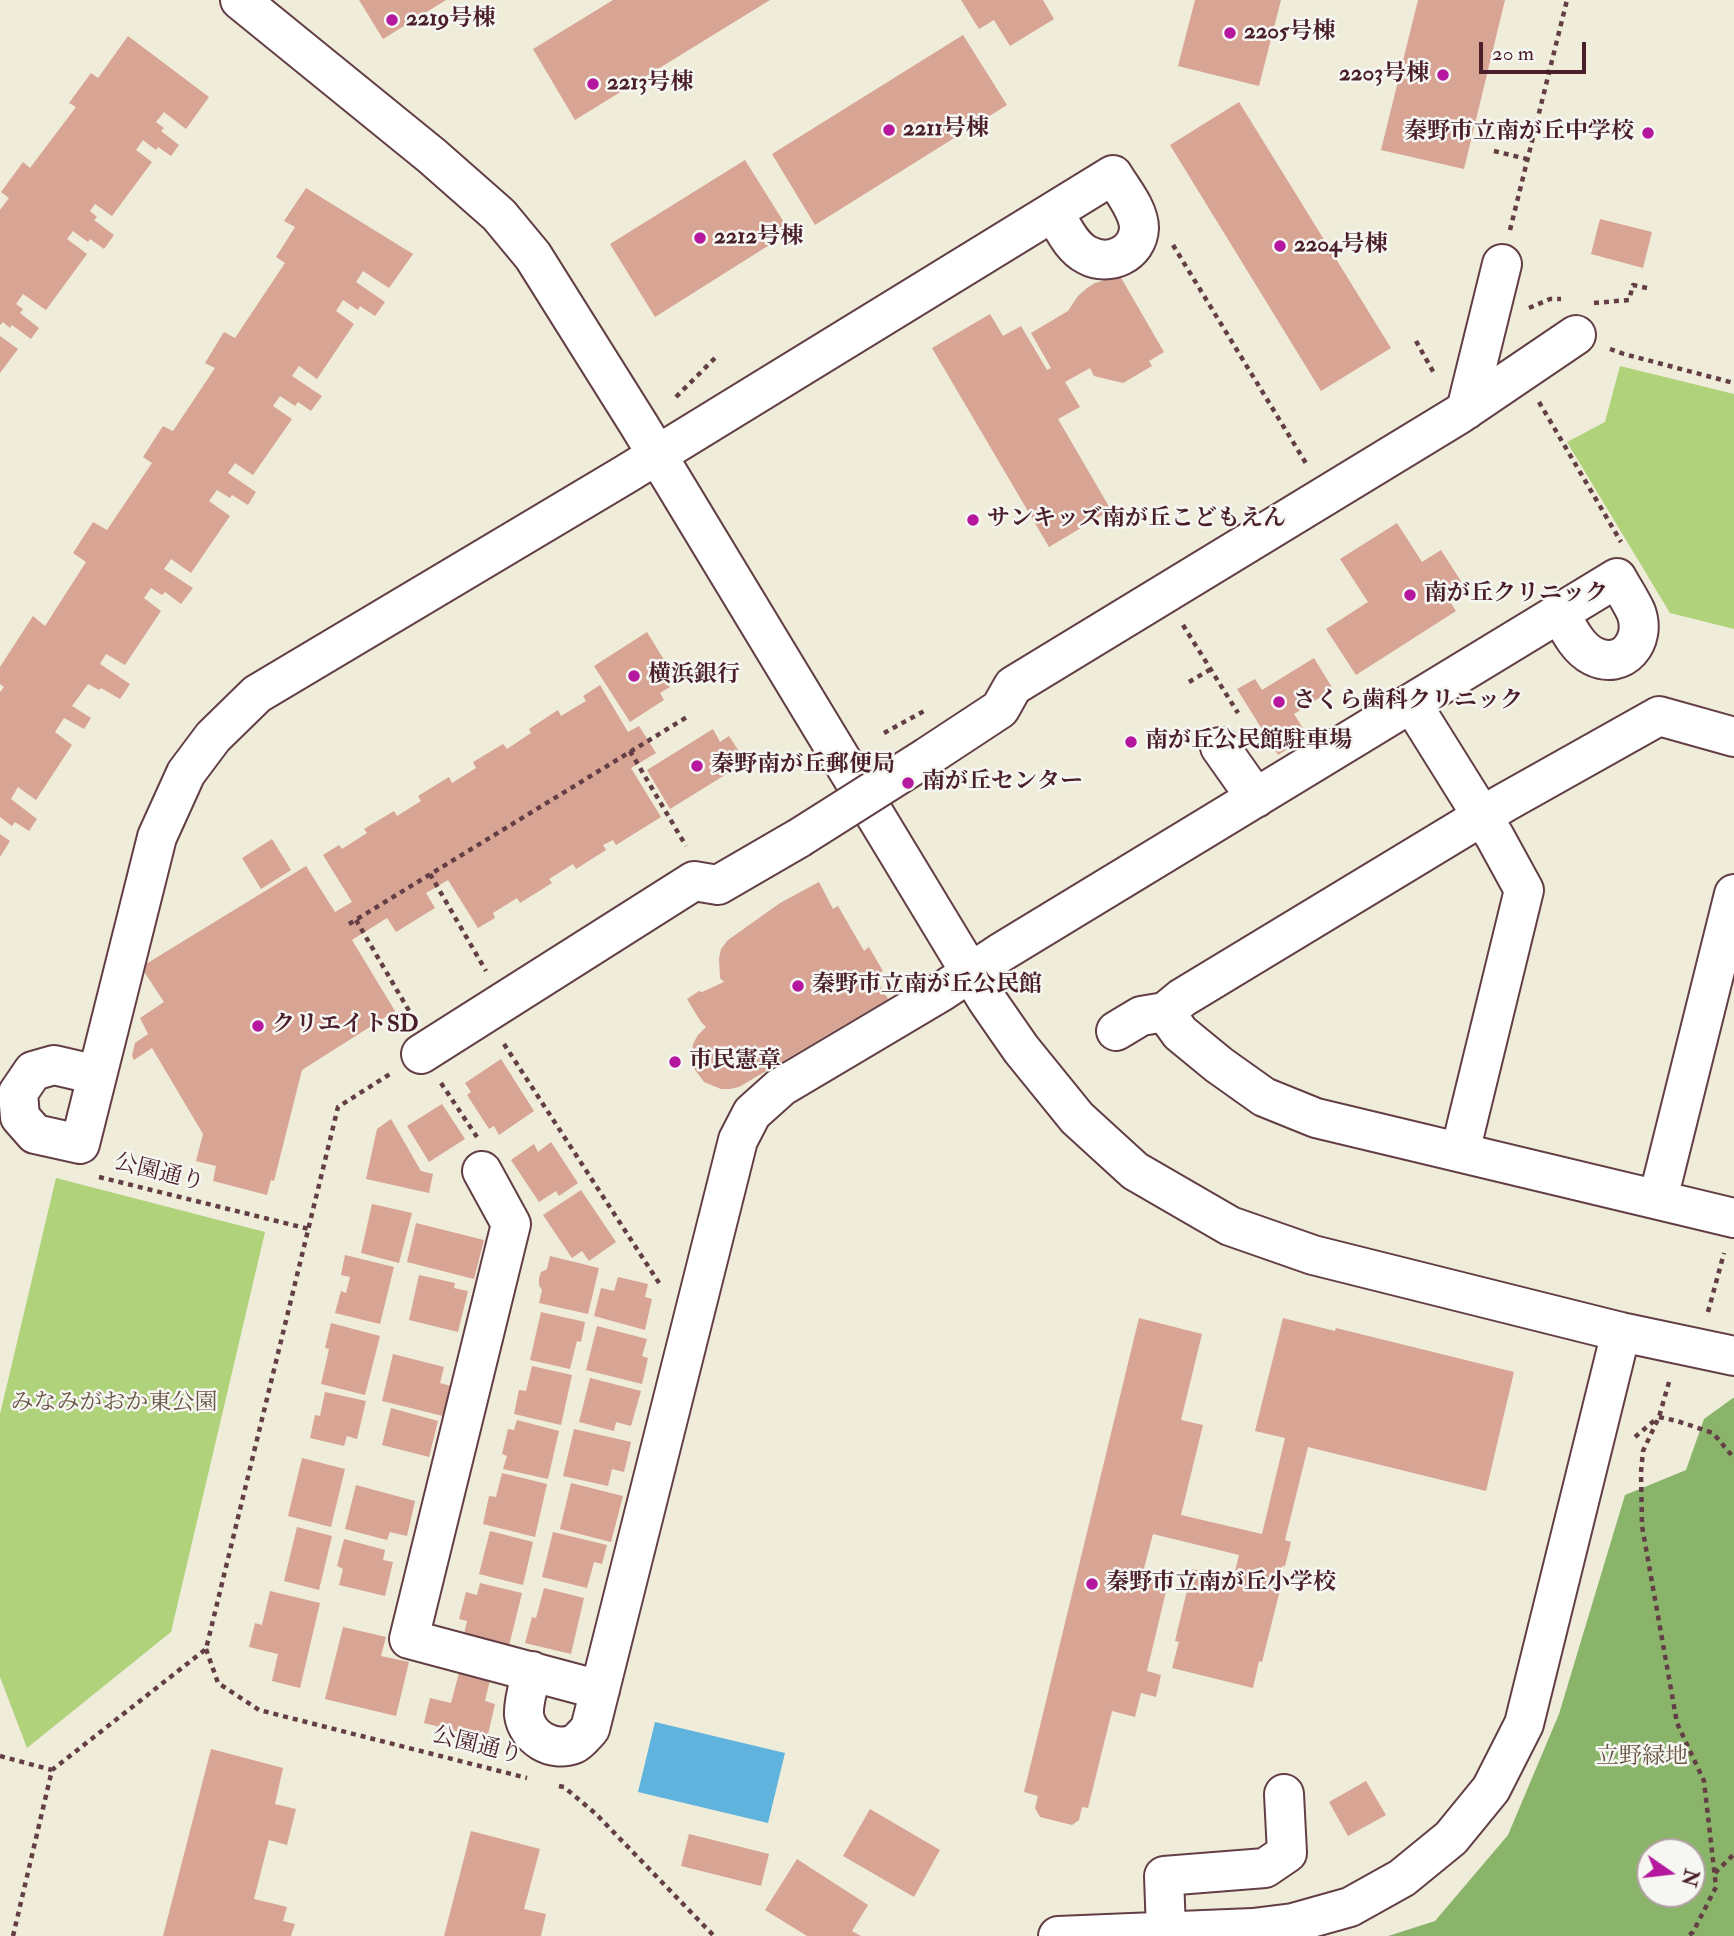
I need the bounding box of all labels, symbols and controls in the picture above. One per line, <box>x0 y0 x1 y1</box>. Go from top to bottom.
place label: 2219号棟 <box>406 6 495 34</box>
marker: 2219号棟 <box>384 12 400 28</box>
place label: 2205号棟 <box>1244 19 1335 47</box>
marker: 2205号棟 <box>1222 25 1238 41</box>
scale bar <box>1482 28 1589 72</box>
text: 20 m <box>1492 40 1534 67</box>
place label: 2203号棟 <box>1339 61 1429 89</box>
marker: 2203号棟 <box>1435 67 1451 83</box>
place label: 2213号棟 <box>607 70 693 98</box>
marker: 2213号棟 <box>585 76 601 92</box>
place label: 2211号棟 <box>903 116 989 144</box>
place label: 秦野市立南が丘中学校 <box>1404 119 1634 147</box>
marker: 2211号棟 <box>881 122 897 138</box>
marker: 秦野市立南が丘中学校 <box>1640 125 1656 141</box>
place label: 2212号棟 <box>714 224 803 252</box>
marker: 2212号棟 <box>692 230 708 246</box>
place label: 2204号棟 <box>1294 232 1387 260</box>
marker: 2204号棟 <box>1272 238 1288 254</box>
place label: サンキッズ南が丘こどもえん <box>987 506 1286 534</box>
marker: サンキッズ南が丘こどもえん <box>965 512 981 528</box>
place label: 南が丘クリニック <box>1424 581 1608 609</box>
marker: 南が丘クリニック <box>1402 587 1418 603</box>
place label: 横浜銀行 <box>648 662 740 690</box>
marker: 横浜銀行 <box>626 668 642 684</box>
place label: さくら歯科クリニック <box>1293 688 1523 716</box>
marker: さくら歯科クリニック <box>1271 694 1287 710</box>
place label: 南が丘公民館駐車場 <box>1145 728 1352 756</box>
marker: 南が丘公民館駐車場 <box>1123 734 1139 750</box>
place label: 秦野南が丘郵便局 <box>711 752 895 780</box>
marker: 秦野南が丘郵便局 <box>689 758 705 774</box>
place label: 南が丘センター <box>922 769 1083 797</box>
marker: 南が丘センター <box>900 775 916 791</box>
place label: 秦野市立南が丘公民館 <box>812 972 1042 1000</box>
marker: 秦野市立南が丘公民館 <box>790 978 806 994</box>
place label: クリエイトSD <box>272 1012 419 1040</box>
marker: クリエイトSD <box>250 1018 266 1034</box>
place label: 市民憲章 <box>689 1048 781 1076</box>
marker: 市民憲章 <box>667 1054 683 1070</box>
street label: 公園通り <box>111 1149 207 1199</box>
park label: みなみがおか東公園 <box>11 1390 217 1418</box>
place label: 秦野市立南が丘小学校 <box>1106 1570 1336 1598</box>
marker: 秦野市立南が丘小学校 <box>1084 1576 1100 1592</box>
street label: 公園通り <box>429 1722 525 1772</box>
park label: 立野緑地 <box>1596 1744 1688 1772</box>
north arrow <box>1636 1838 1706 1908</box>
text: N <box>1676 1866 1703 1889</box>

